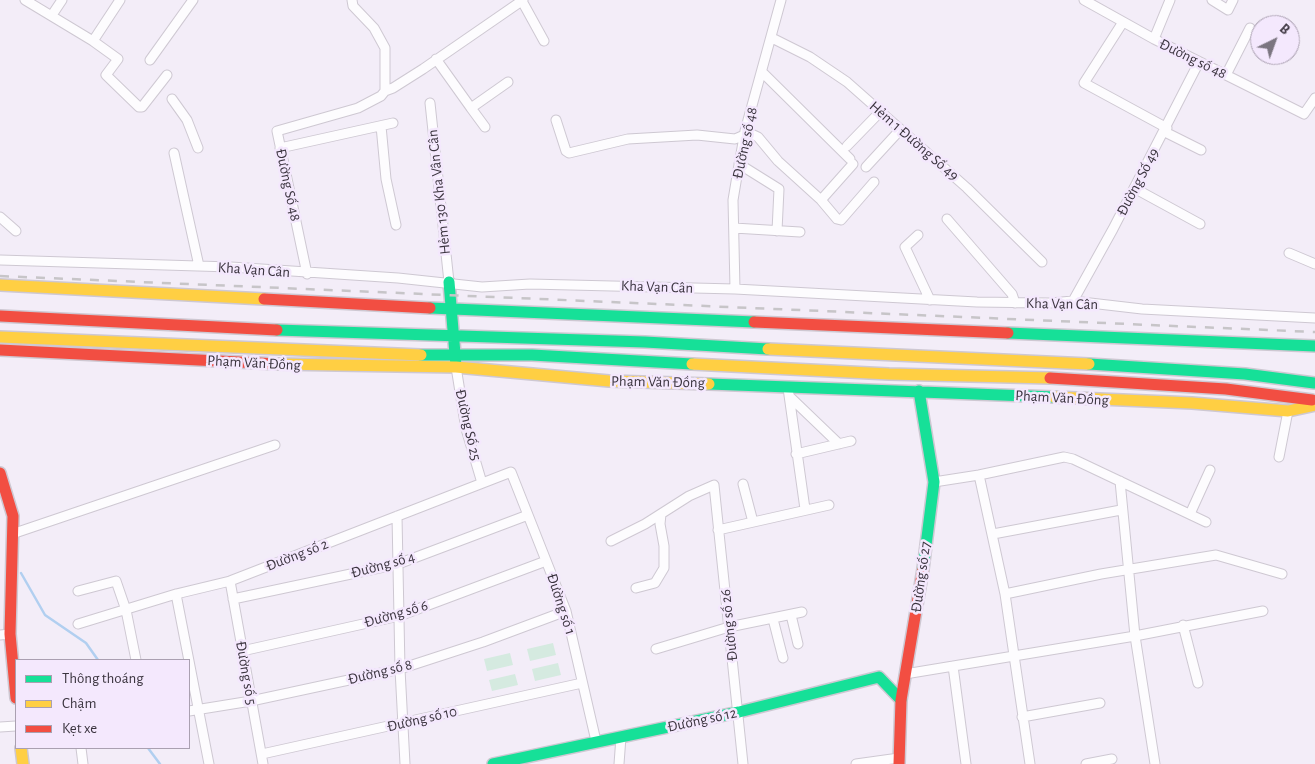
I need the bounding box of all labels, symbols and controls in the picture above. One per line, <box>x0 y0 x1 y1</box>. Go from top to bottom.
north arrow <box>1250 15 1300 65</box>
text: B <box>1277 22 1292 38</box>
street label: Đường số 48 <box>1156 35 1230 83</box>
street label: Hẻm 1 Đường Số 49 <box>866 97 962 185</box>
street label: Đường số 48 <box>729 106 761 180</box>
street label: Hẻm 130 Kha Vân Cân <box>423 129 455 255</box>
street label: Đường Số 49 <box>1113 145 1163 219</box>
street label: Đường Số 48 <box>272 147 304 223</box>
street label: Kha Vạn Cân <box>217 258 291 282</box>
street label: Kha Vạn Cân <box>621 277 693 297</box>
street label: Kha Vạn Cân <box>1026 294 1098 314</box>
street label: Phạm Văn Đồng <box>207 352 301 374</box>
street label: Phạm Văn Đồng <box>611 372 705 392</box>
street label: Phạm Văn Đồng <box>1015 387 1109 409</box>
street label: Đường Số 25 <box>451 388 485 462</box>
street label: Đường số 2 <box>263 535 331 575</box>
street label: Đường số 27 <box>907 540 935 614</box>
street label: Đường số 4 <box>349 548 417 582</box>
street label: Đường số 1 <box>543 571 579 637</box>
street label: Đường số 26 <box>716 588 742 662</box>
street label: Đường số 6 <box>362 596 430 632</box>
street label: Đường số 5 <box>232 640 260 706</box>
street label: Đường số 8 <box>346 655 414 689</box>
legend <box>15 659 190 749</box>
text: Thông thoáng <box>62 671 144 686</box>
text: Chậm <box>62 696 96 711</box>
street label: Đường số 10 <box>385 702 459 736</box>
street label: Đường số 12 <box>666 704 738 736</box>
text: Kẹt xe <box>62 721 97 736</box>

